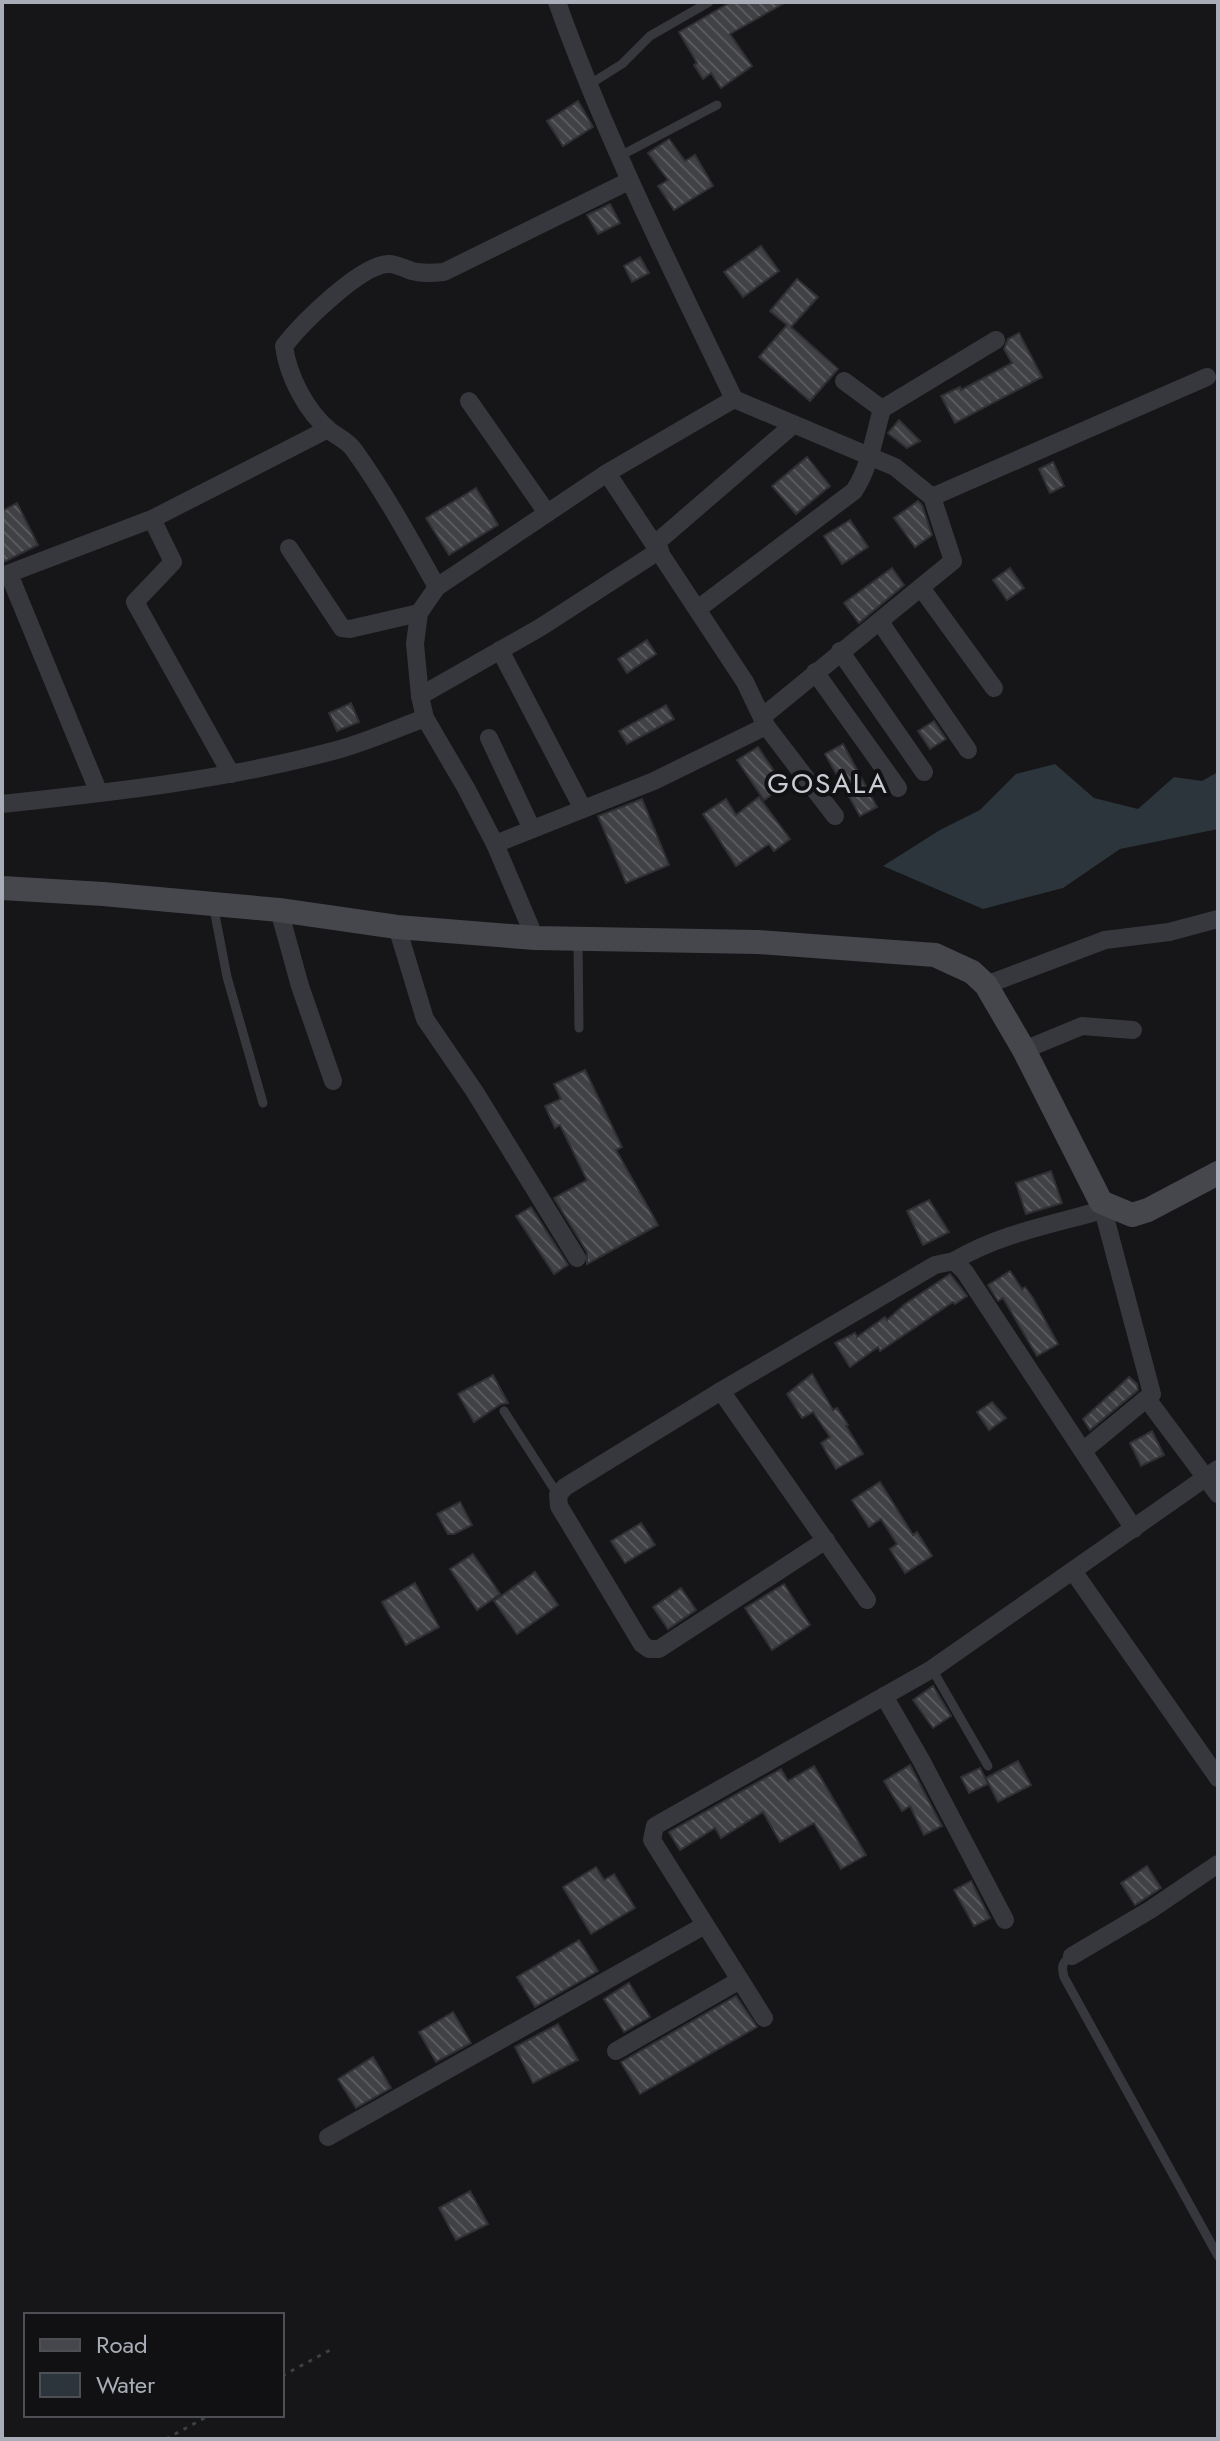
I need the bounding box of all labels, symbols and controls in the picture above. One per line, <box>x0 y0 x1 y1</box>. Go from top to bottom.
district label: GOSALA <box>767 763 889 804</box>
legend <box>24 2313 284 2417</box>
text: Road <box>96 2327 148 2362</box>
text: Water <box>96 2367 156 2402</box>

